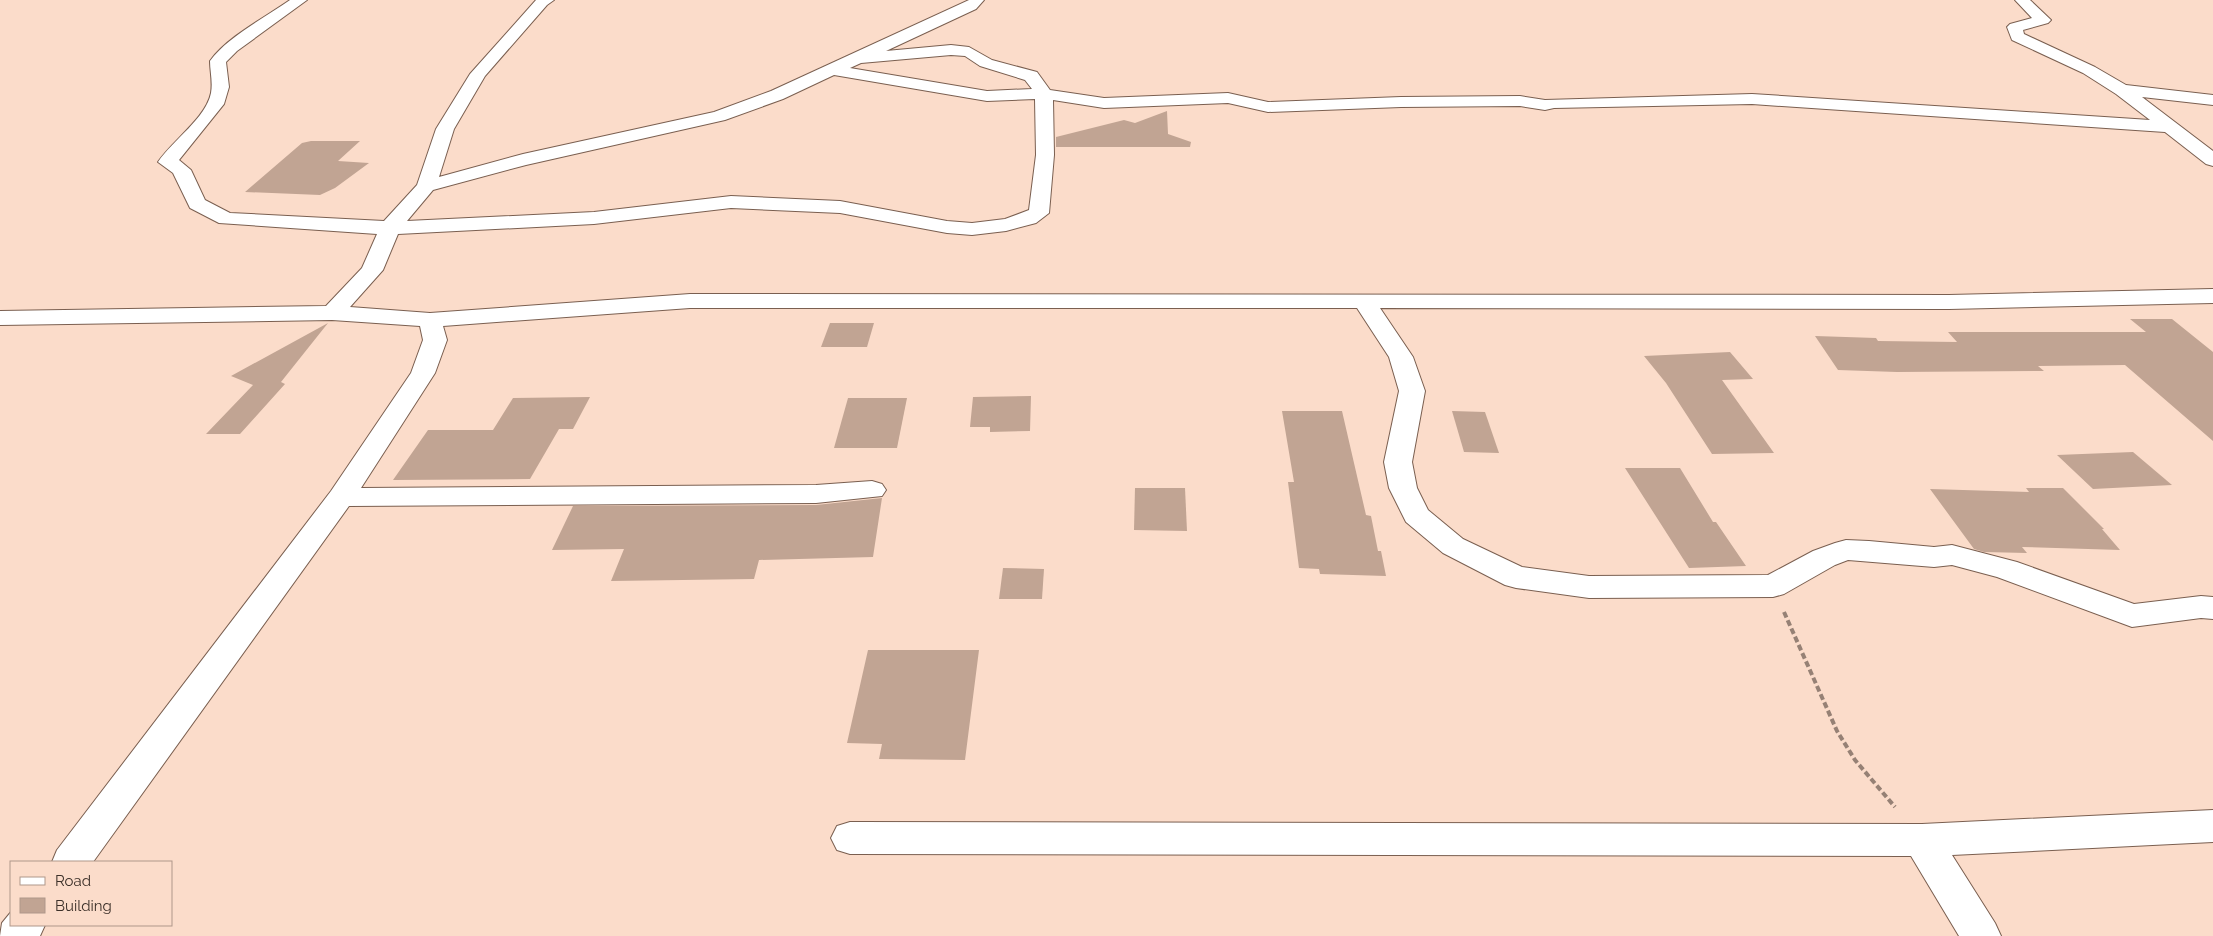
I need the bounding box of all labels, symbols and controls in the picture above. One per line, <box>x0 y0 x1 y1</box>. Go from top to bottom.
legend <box>10 861 172 926</box>
text: Road <box>55 872 91 890</box>
text: Building <box>55 897 112 915</box>

